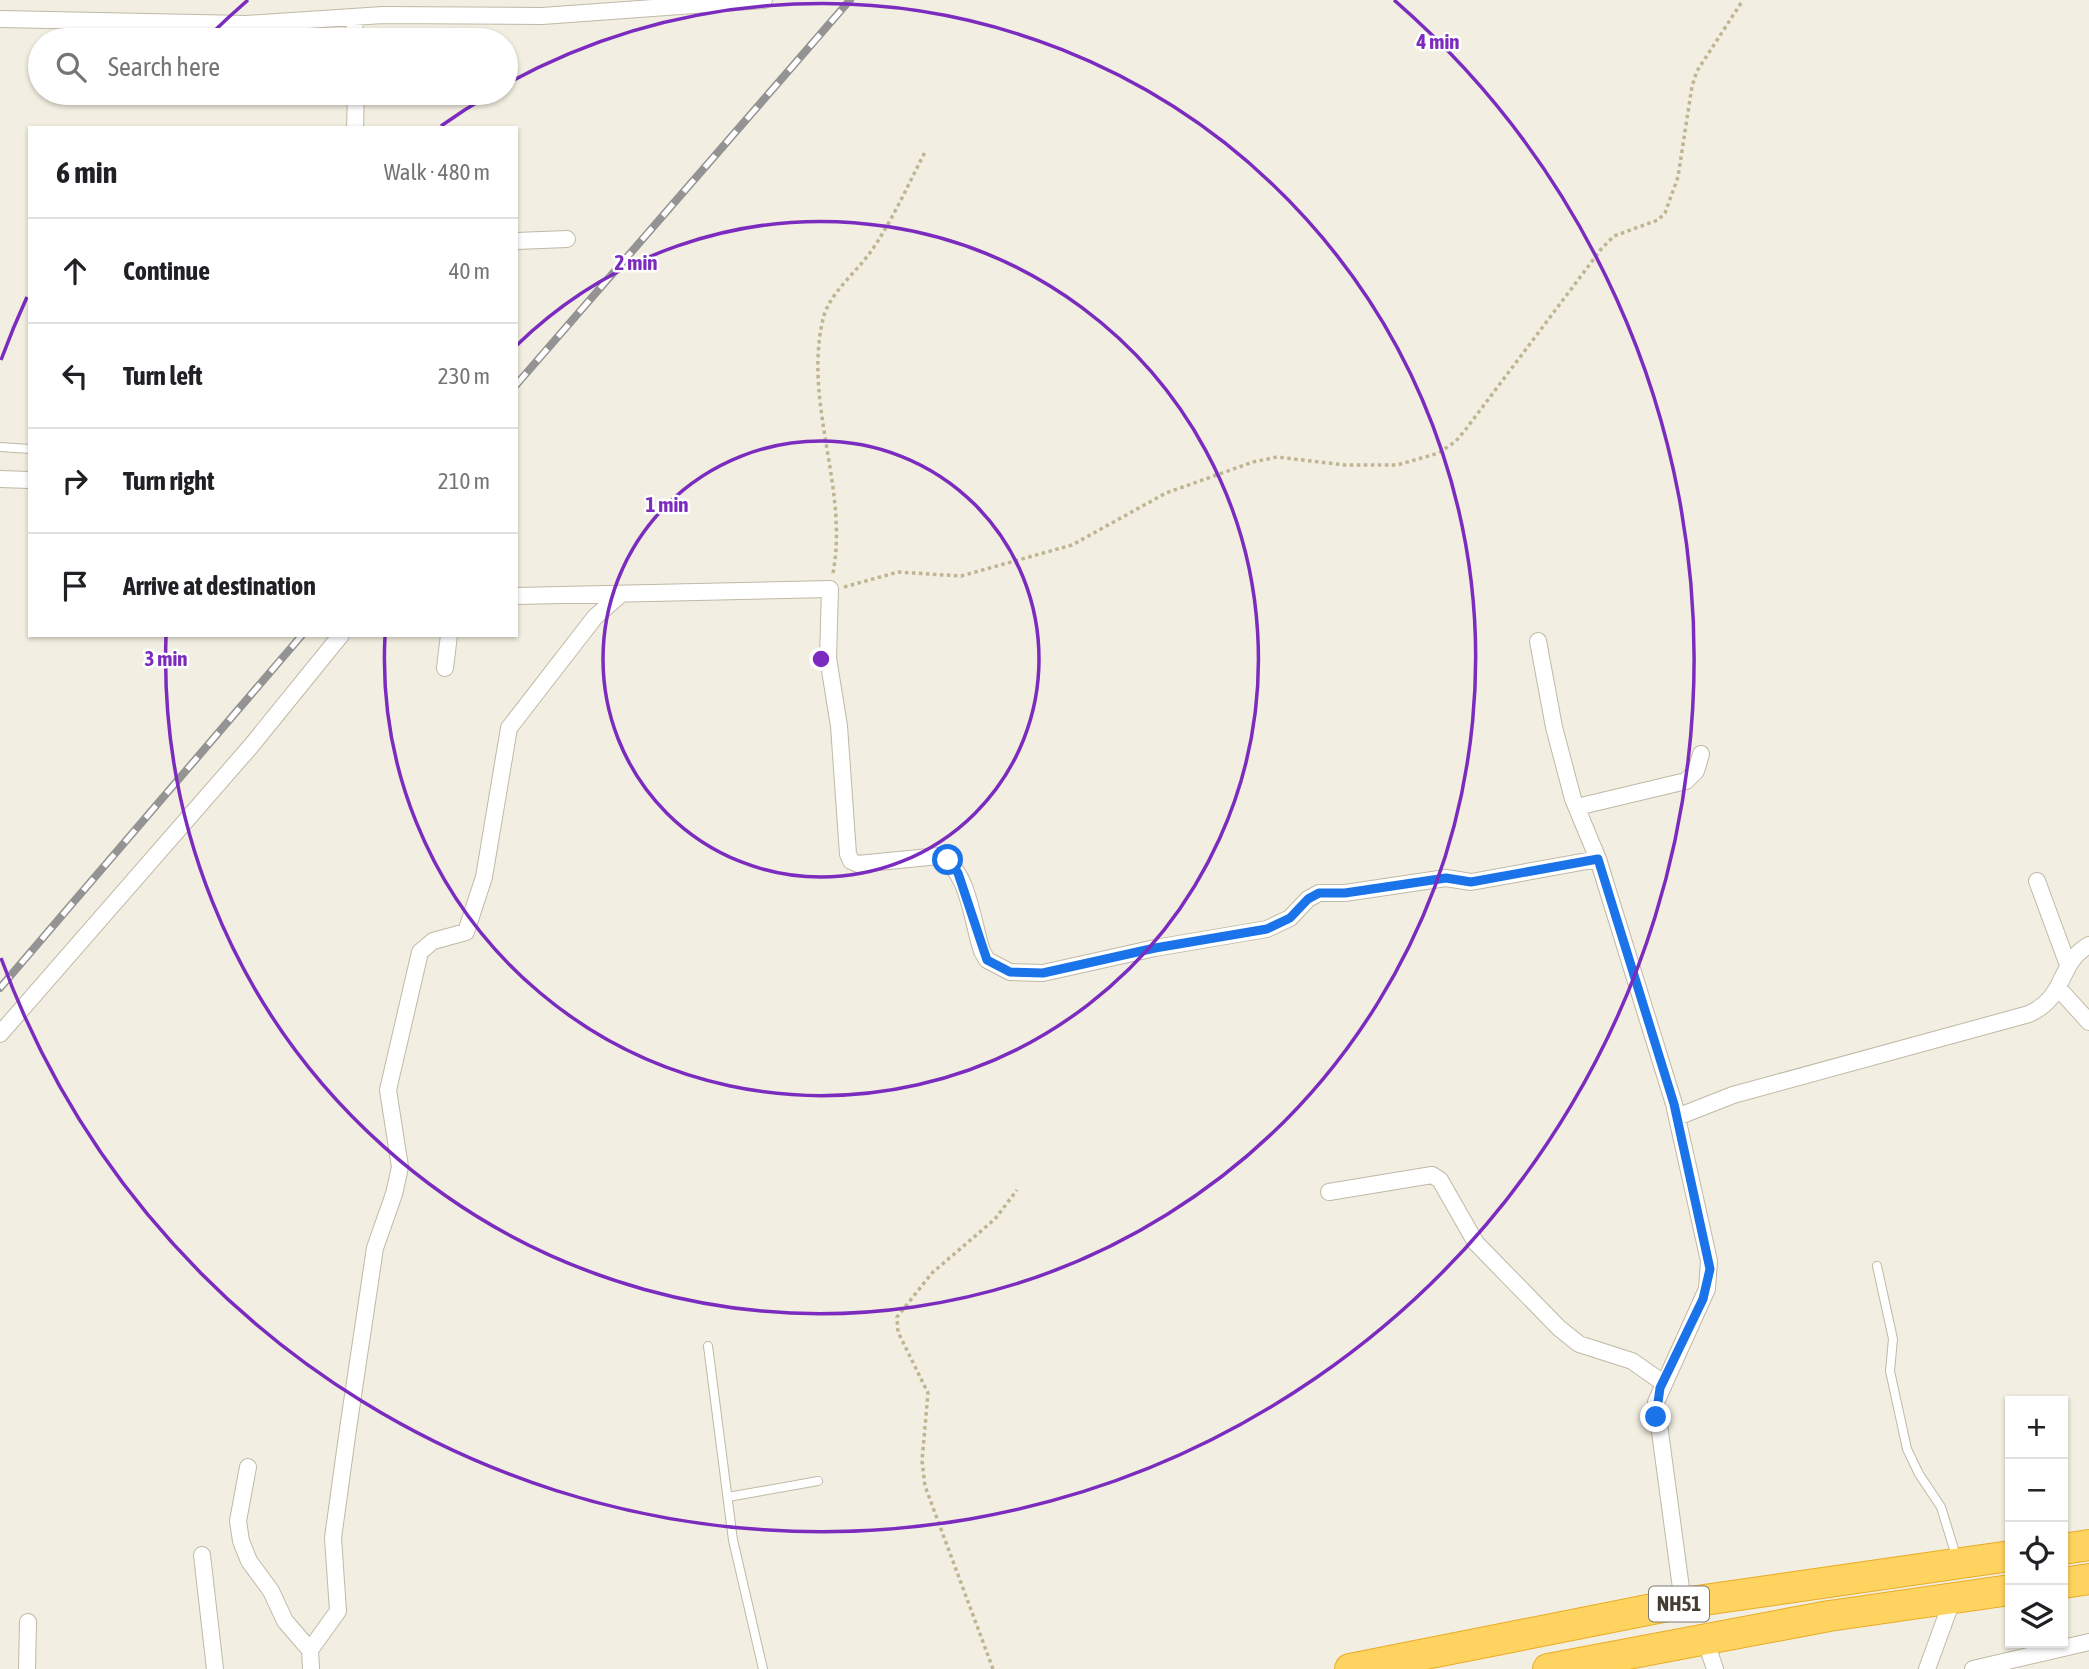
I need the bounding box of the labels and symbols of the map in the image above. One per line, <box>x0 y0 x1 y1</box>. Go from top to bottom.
text: 4 min <box>1416 29 1459 53</box>
text: 2 min <box>615 250 657 274</box>
text: 1 min <box>646 492 688 516</box>
text: 3 min <box>145 646 187 670</box>
centre of rings <box>809 647 833 671</box>
route start <box>932 844 963 875</box>
route end <box>1640 1401 1671 1432</box>
road number: NH51 <box>1649 1586 1709 1622</box>

